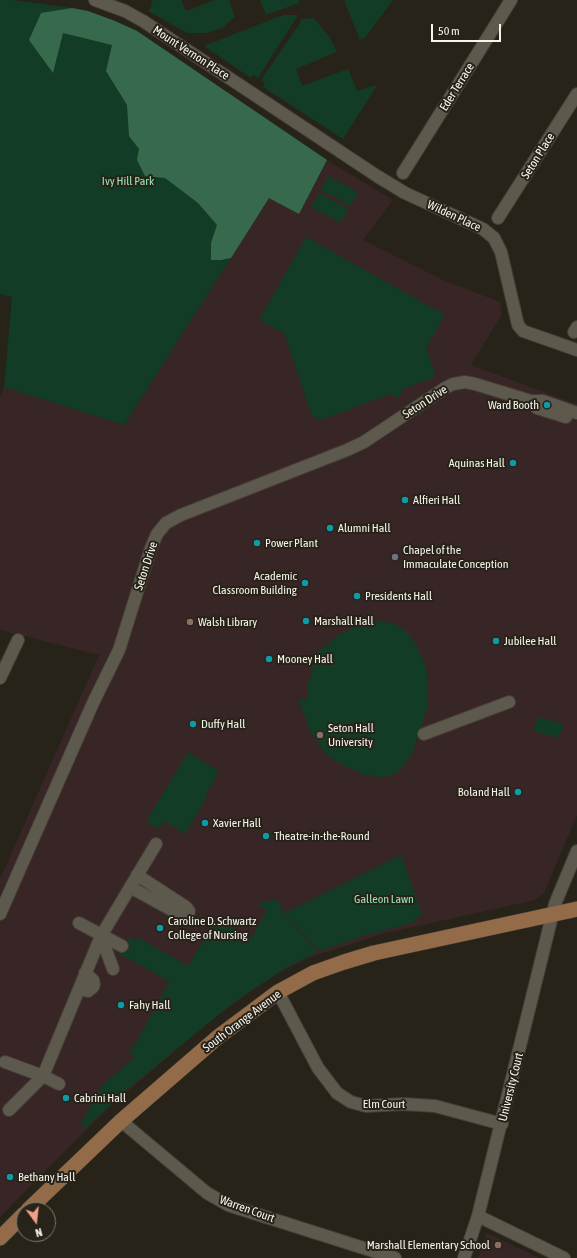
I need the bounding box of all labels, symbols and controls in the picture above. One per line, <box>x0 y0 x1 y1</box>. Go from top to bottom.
scale bar <box>433 16 503 42</box>
street label: Mount Vernon Place <box>150 23 232 83</box>
text: 50 m <box>438 24 460 38</box>
street label: Eder Terrace <box>437 60 477 114</box>
street label: Seton Place <box>518 130 558 182</box>
park label: Ivy Hill Park <box>102 174 154 188</box>
street label: Wilden Place <box>425 197 483 235</box>
street label: Seton Drive <box>400 382 450 422</box>
place label: Ward Booth <box>488 398 539 412</box>
marker: Ward Booth <box>542 400 552 410</box>
place label: Aquinas Hall <box>449 456 505 470</box>
marker: Aquinas Hall <box>508 458 518 468</box>
place label: Alfieri Hall <box>413 493 460 507</box>
marker: Alfieri Hall <box>400 495 410 505</box>
place label: Alumni Hall <box>338 521 391 535</box>
marker: Alumni Hall <box>325 523 335 533</box>
place label: Power Plant <box>265 536 318 550</box>
marker: Power Plant <box>252 538 262 548</box>
street label: Seton Drive <box>131 540 161 592</box>
place label: Chapel of the Immaculate Conception <box>403 543 508 571</box>
marker: Chapel of the Immaculate Conception <box>390 552 400 562</box>
place label: Academic Classroom Building <box>213 569 297 597</box>
marker: Academic Classroom Building <box>300 578 310 588</box>
place label: Presidents Hall <box>365 589 432 603</box>
marker: Presidents Hall <box>352 591 362 601</box>
place label: Marshall Hall <box>314 614 374 628</box>
place label: Walsh Library <box>198 615 257 629</box>
marker: Marshall Hall <box>301 616 311 626</box>
marker: Walsh Library <box>185 617 195 627</box>
place label: Jubilee Hall <box>504 634 557 648</box>
marker: Jubilee Hall <box>491 636 501 646</box>
place label: Mooney Hall <box>277 652 333 666</box>
marker: Mooney Hall <box>264 654 274 664</box>
place label: Duffy Hall <box>201 717 246 731</box>
marker: Duffy Hall <box>188 719 198 729</box>
place label: Seton Hall University <box>328 721 374 749</box>
marker: Seton Hall University <box>315 730 325 740</box>
place label: Boland Hall <box>458 785 510 799</box>
marker: Boland Hall <box>513 787 523 797</box>
place label: Xavier Hall <box>213 816 261 830</box>
marker: Xavier Hall <box>200 818 210 828</box>
place label: Theatre-in-the-Round <box>274 829 370 843</box>
marker: Theatre-in-the-Round <box>261 831 271 841</box>
park label: Galleon Lawn <box>354 892 414 906</box>
place label: Caroline D. Schwartz College of Nursing <box>168 914 256 942</box>
marker: Caroline D. Schwartz College of Nursing <box>155 923 165 933</box>
street label: South Orange Avenue <box>200 987 284 1055</box>
place label: Fahy Hall <box>129 998 170 1012</box>
marker: Fahy Hall <box>116 1000 126 1010</box>
street label: University Court <box>496 1051 526 1123</box>
place label: Cabrini Hall <box>74 1091 126 1105</box>
marker: Cabrini Hall <box>61 1093 71 1103</box>
street label: Elm Court <box>363 1097 405 1111</box>
place label: Bethany Hall <box>18 1170 75 1184</box>
marker: Bethany Hall <box>5 1172 15 1182</box>
street label: Warren Court <box>217 1192 277 1226</box>
north arrow <box>16 1202 56 1242</box>
text: N <box>34 1226 44 1239</box>
place label: Marshall Elementary School <box>367 1238 490 1252</box>
marker: Marshall Elementary School <box>493 1240 503 1250</box>

